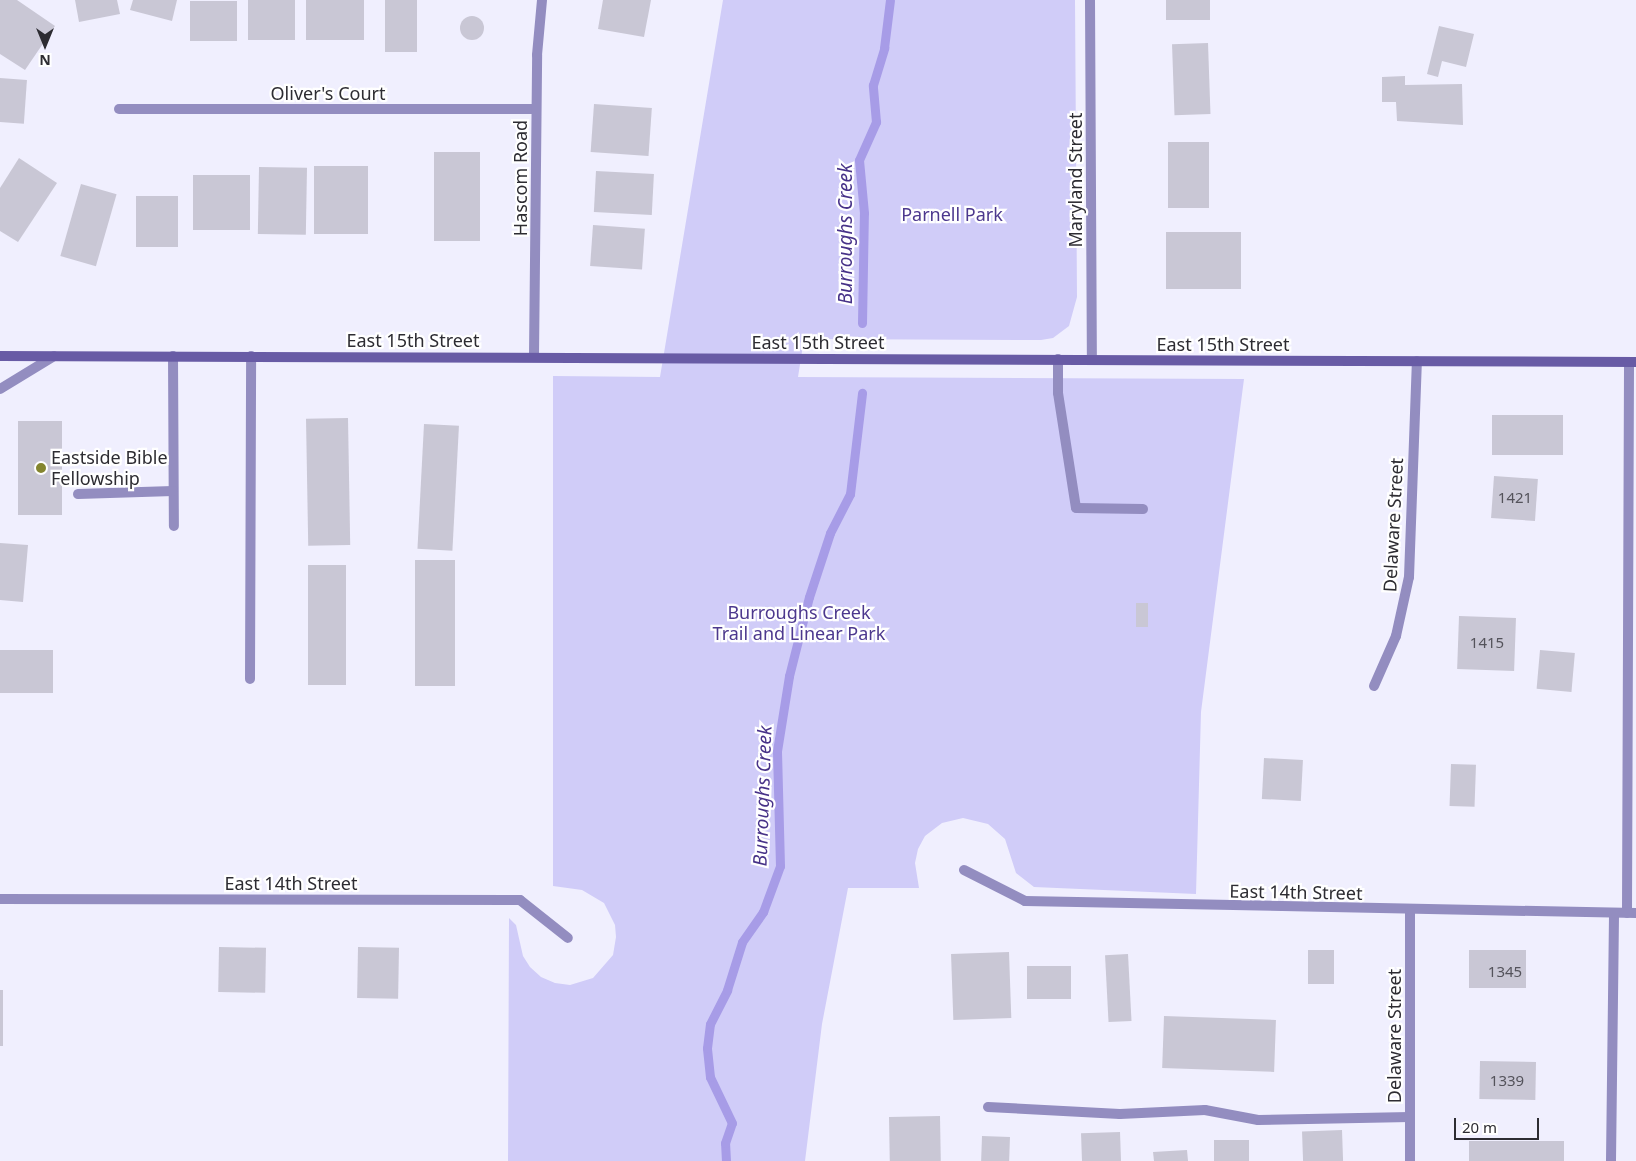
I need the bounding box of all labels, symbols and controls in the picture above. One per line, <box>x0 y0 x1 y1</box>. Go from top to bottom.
north arrow <box>20 20 70 70</box>
text: N <box>39 51 51 70</box>
street label: Oliver's Court <box>271 82 385 104</box>
street label: Maryland Street <box>1064 113 1086 247</box>
street label: Hascom Road <box>509 120 531 236</box>
water label: Burroughs Creek <box>835 164 857 304</box>
park label: Parnell Park <box>901 203 1003 225</box>
street label: East 15th Street <box>346 329 480 351</box>
street label: East 15th Street <box>751 331 885 353</box>
street label: East 15th Street <box>1156 333 1290 355</box>
place label: Eastside Bible Fellowship <box>51 447 168 489</box>
street label: Delaware Street <box>1379 457 1407 593</box>
marker: Eastside Bible Fellowship <box>35 462 47 474</box>
house number: 1421 <box>1498 489 1532 507</box>
park label: Burroughs Creek Trail and Linear Park <box>713 602 885 644</box>
house number: 1415 <box>1470 634 1504 652</box>
water label: Burroughs Creek <box>749 725 777 867</box>
street label: East 14th Street <box>224 872 358 894</box>
street label: East 14th Street <box>1229 880 1363 904</box>
house number: 1345 <box>1488 963 1522 981</box>
street label: Delaware Street <box>1383 969 1405 1103</box>
house number: 1339 <box>1490 1072 1524 1090</box>
scale bar <box>1456 1108 1541 1140</box>
text: 20 m <box>1462 1117 1497 1137</box>

